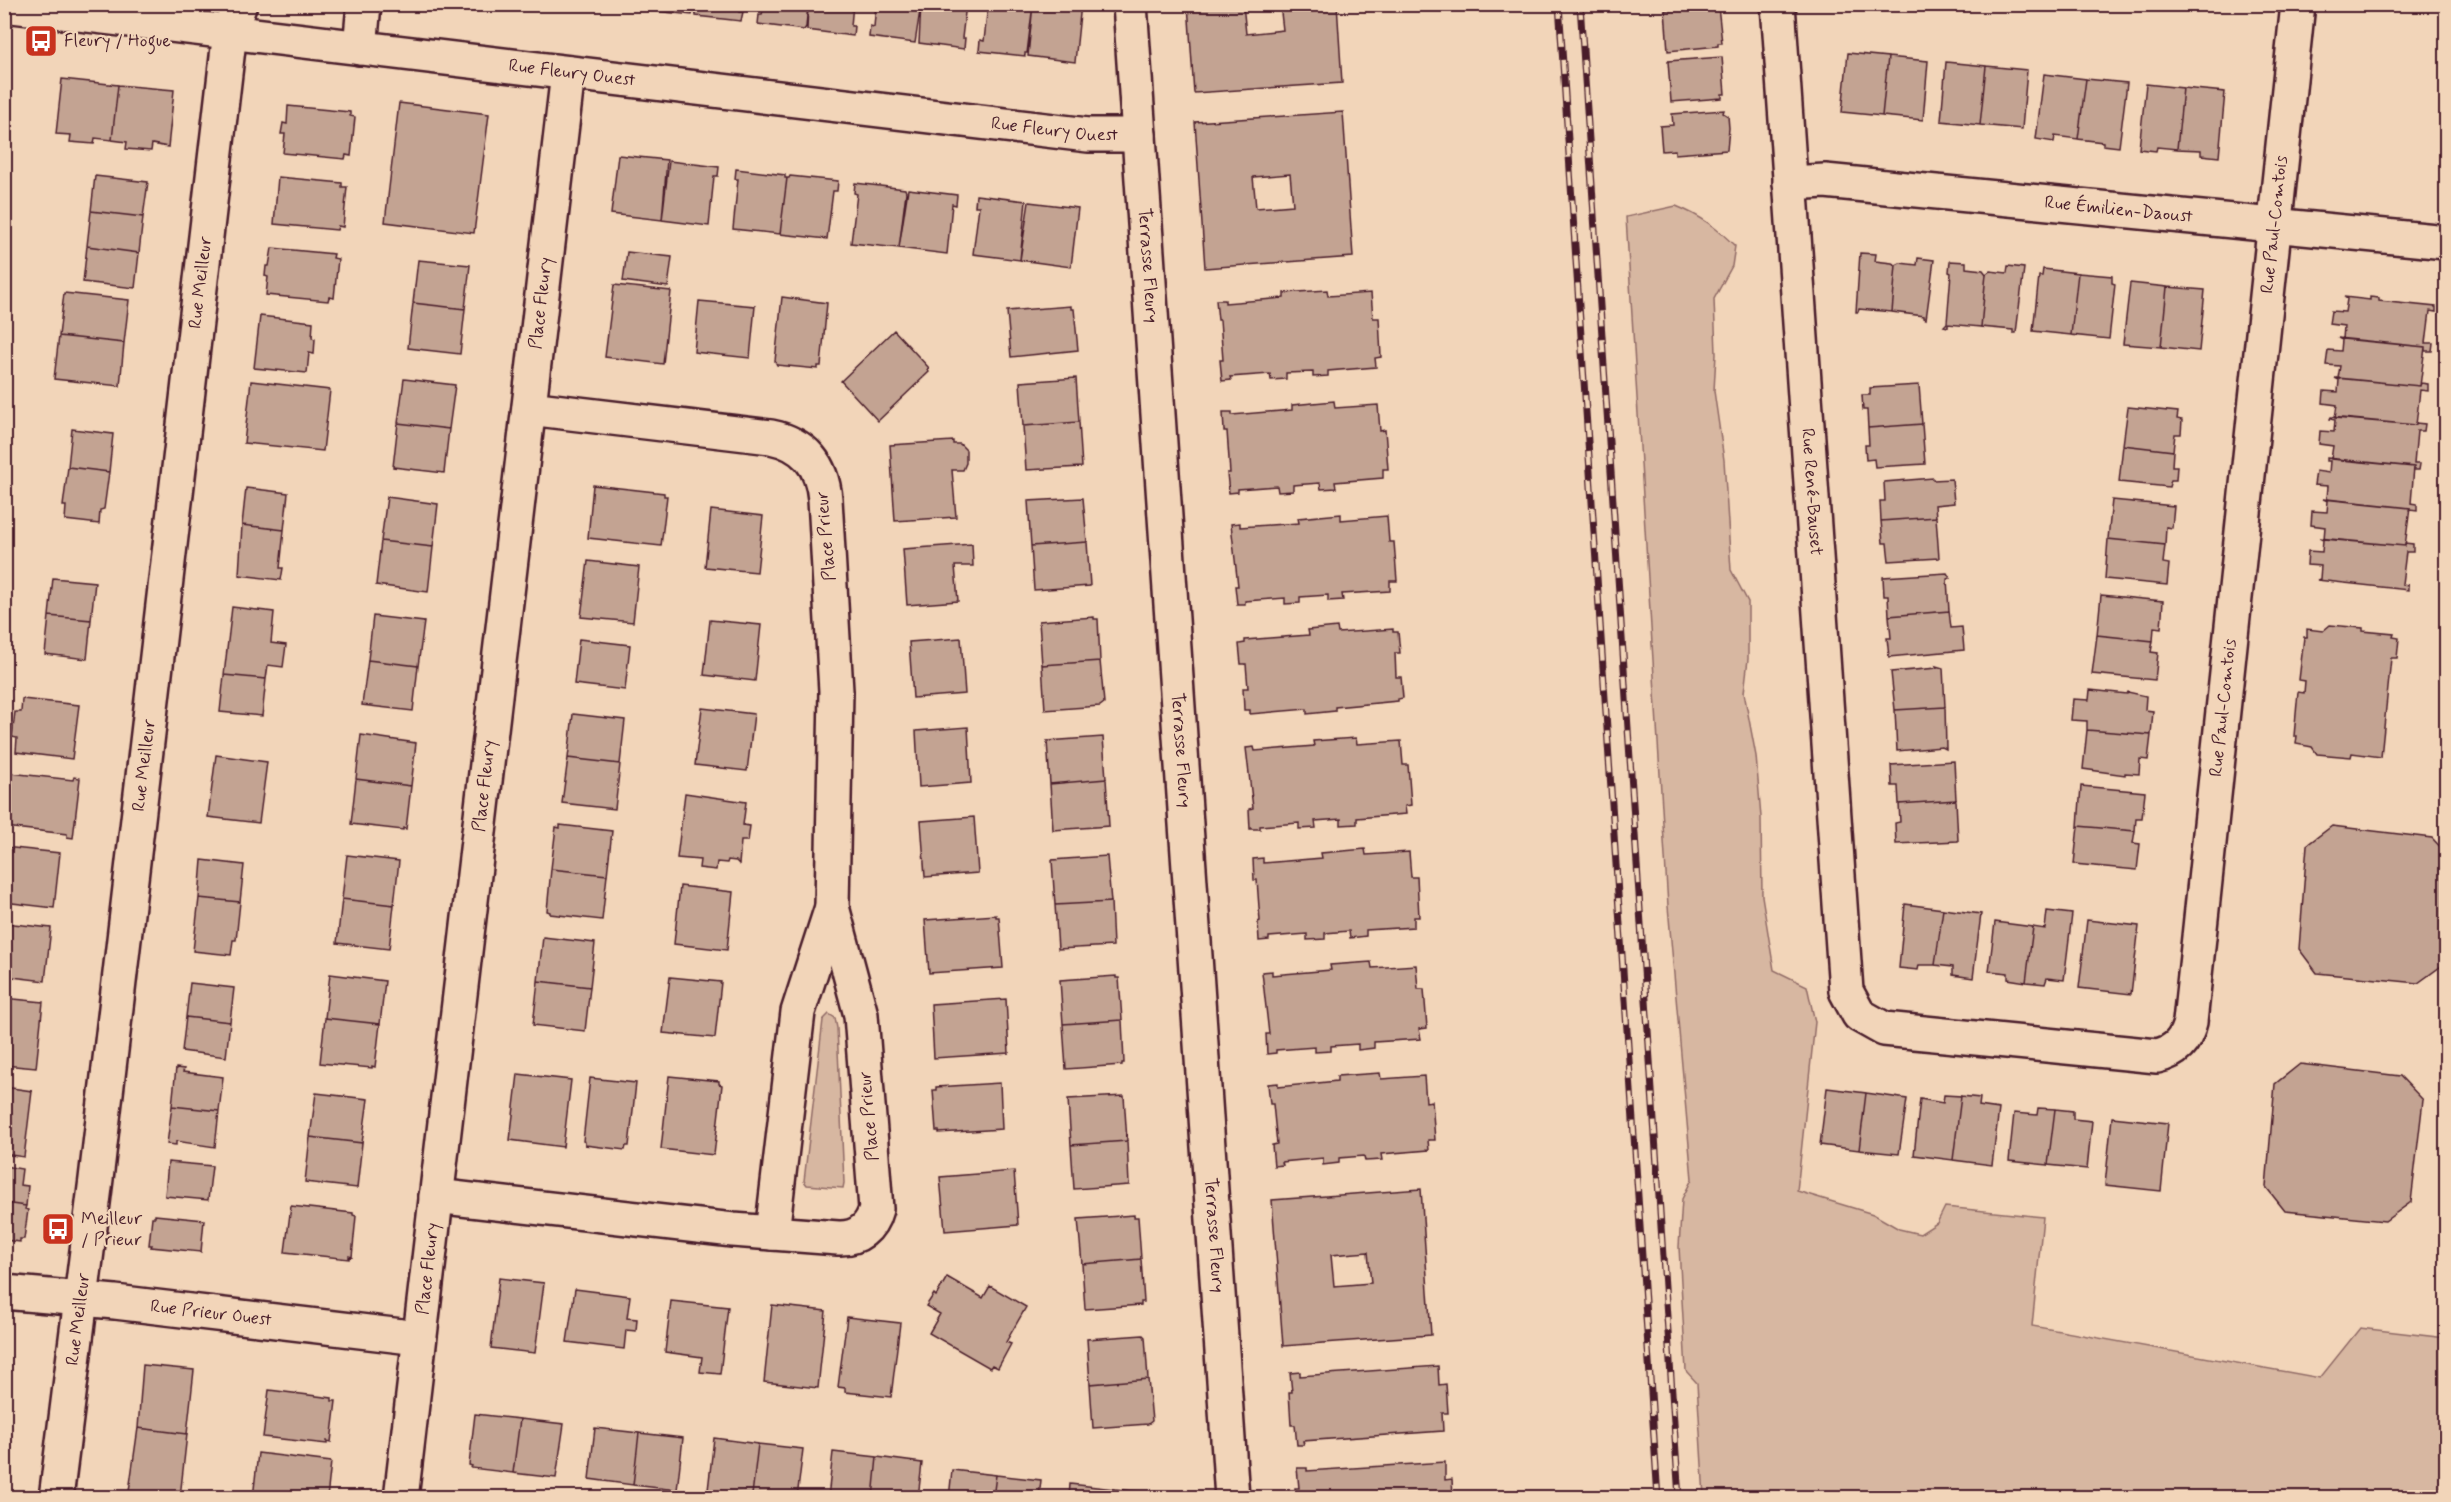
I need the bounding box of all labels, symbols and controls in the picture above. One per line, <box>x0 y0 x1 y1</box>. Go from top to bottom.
bus stop icon: Fleury / Hogue <box>23 23 59 59</box>
place label: Fleury / Hogue <box>64 29 171 55</box>
street label: Rue Fleury Ouest <box>507 54 637 93</box>
street label: Rue Fleury Ouest <box>990 111 1119 147</box>
street label: Rue Paul-Comtois <box>2255 154 2294 295</box>
street label: Rue Émilien-Daoust <box>2043 191 2194 229</box>
street label: Terrasse Fleury <box>1132 207 1164 324</box>
street label: Rue Meilleur <box>183 235 218 330</box>
street label: Place Fleury <box>524 256 558 351</box>
street label: Rue René-Bauset <box>1795 427 1828 556</box>
street label: Place Prieur <box>810 490 842 582</box>
street label: Rue Paul-Comtois <box>2204 638 2243 778</box>
street label: Terrasse Fleury <box>1165 692 1197 809</box>
street label: Rue Meilleur <box>127 717 162 813</box>
street label: Place Fleury <box>467 739 502 833</box>
street label: Place Prieur <box>853 1070 885 1162</box>
street label: Terrasse Fleury <box>1198 1177 1230 1293</box>
place label: Meilleur / Prieur <box>81 1207 143 1252</box>
bus stop icon: Meilleur / Prieur <box>40 1211 76 1247</box>
street label: Place Fleury <box>411 1221 445 1316</box>
street label: Rue Meilleur <box>61 1271 96 1367</box>
street label: Rue Prieur Ouest <box>149 1294 273 1333</box>

